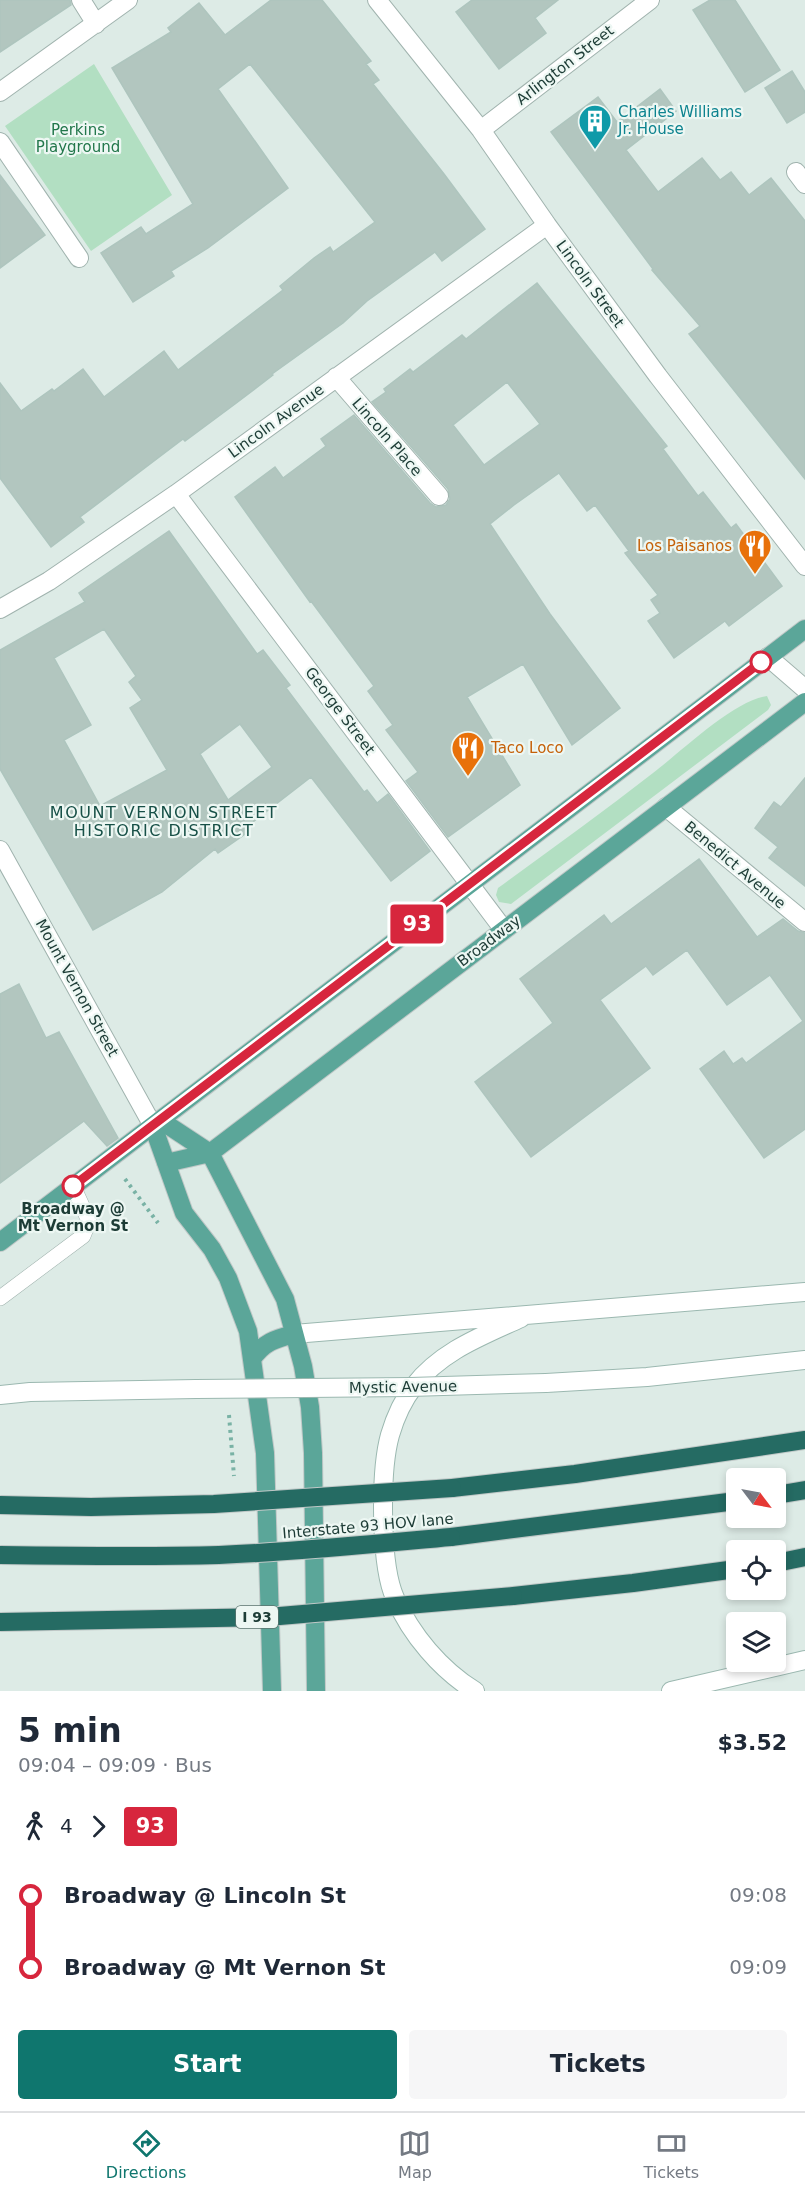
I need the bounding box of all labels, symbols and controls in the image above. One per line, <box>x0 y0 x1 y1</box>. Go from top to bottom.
street label: Arlington Street <box>513 21 617 109</box>
building icon: Charles Williams Jr. House <box>577 103 613 150</box>
place label: Charles Williams Jr. House <box>617 103 742 138</box>
park label: Perkins Playground <box>36 121 120 156</box>
street label: Lincoln Street <box>552 237 628 331</box>
street label: Lincoln Avenue <box>225 380 327 462</box>
street label: Lincoln Place <box>348 394 426 480</box>
restaurant icon: Los Paisanos <box>737 528 773 575</box>
place label: Los Paisanos <box>637 537 732 555</box>
unlabelled marker <box>750 651 772 673</box>
street label: George Street <box>301 664 379 758</box>
restaurant icon: Taco Loco <box>450 730 486 777</box>
place label: Taco Loco <box>490 739 564 757</box>
district label: MOUNT VERNON STREET HISTORIC DISTRICT <box>50 803 278 840</box>
street label: Benedict Avenue <box>681 817 789 913</box>
line badge: 93 <box>390 904 444 944</box>
street label: Broadway <box>454 911 524 971</box>
text: 93 <box>402 912 432 936</box>
street label: Mount Vernon Street <box>32 916 122 1060</box>
marker: Broadway @ Mt Vernon St <box>62 1175 84 1197</box>
place label: Broadway @ Mt Vernon St <box>18 1200 128 1235</box>
street label: Mystic Avenue <box>349 1377 457 1397</box>
north arrow <box>726 1468 786 1528</box>
map controls <box>726 1468 786 1672</box>
street label: Interstate 93 HOV lane <box>282 1510 454 1542</box>
button: locate <box>726 1540 786 1600</box>
road number: I 93 <box>236 1606 278 1628</box>
button: layers <box>726 1612 786 1672</box>
text: 5 min <box>18 1711 122 1750</box>
text: $3.52 <box>717 1730 787 1755</box>
text: 09:04 – 09:09 · Bus <box>18 1753 212 1777</box>
icon: walk <box>18 1810 51 1843</box>
icon: forward <box>82 1810 115 1843</box>
text: 4 <box>60 1814 73 1838</box>
text: 93 <box>136 1814 165 1838</box>
text: Broadway @ Lincoln St <box>64 1883 346 1908</box>
text: 09:08 <box>729 1883 787 1907</box>
text: Broadway @ Mt Vernon St <box>64 1955 386 1980</box>
text: 09:09 <box>729 1955 787 1979</box>
button: Start <box>18 2030 397 2099</box>
button: Tickets <box>409 2030 787 2099</box>
tab: Directions <box>106 2127 186 2182</box>
tab: Map <box>398 2127 432 2182</box>
tab: Tickets <box>643 2127 699 2182</box>

